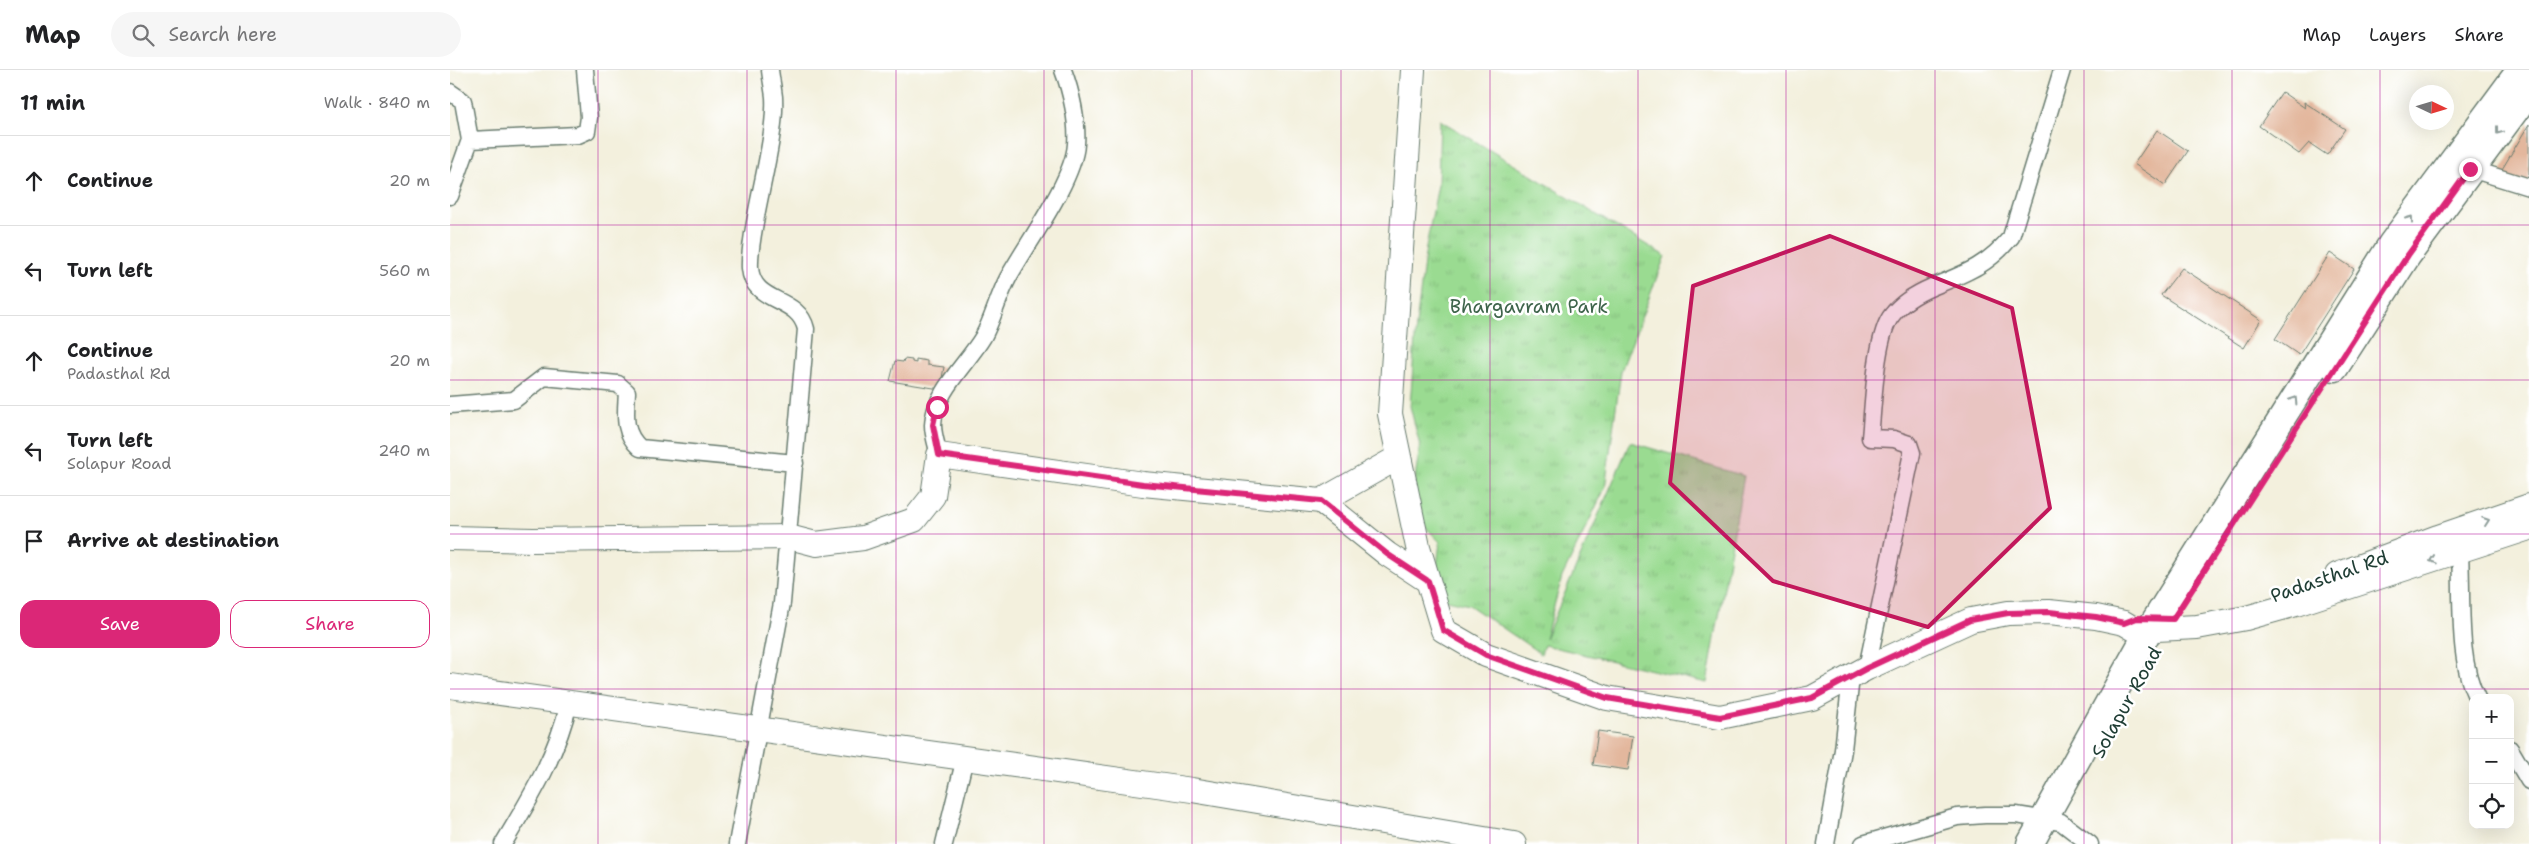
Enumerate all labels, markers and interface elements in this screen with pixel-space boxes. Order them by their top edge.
search box [111,12,461,57]
text: Map [25,19,81,51]
icon: search [129,21,157,49]
text: Search here [169,22,277,47]
text: Map [2303,23,2341,47]
text: Layers [2369,23,2426,47]
text: Share [2454,23,2504,47]
north arrow [2409,85,2454,130]
text: 11 min [20,89,85,117]
text: Walk · 840 m [324,92,430,113]
one-way arrow [2497,125,2505,134]
route end [2459,158,2482,181]
icon: ahead [20,167,48,195]
text: Continue [67,168,153,193]
text: 20 m [389,170,430,191]
one-way arrow [2404,215,2413,225]
icon: left [20,257,48,285]
text: Turn left [67,258,153,283]
text: 560 m [379,260,430,281]
park label: Bhargavram Park [1450,294,1608,319]
text: Continue [67,338,153,363]
icon: ahead [20,347,48,375]
text: 20 m [389,350,430,371]
text: Padasthal Rd [67,363,171,384]
route start [926,396,949,419]
one-way arrow [2288,396,2297,405]
text: Turn left [67,428,153,453]
icon: left [20,437,48,465]
text: 240 m [378,440,430,461]
text: Solapur Road [67,453,171,474]
one-way arrow [2481,517,2490,527]
icon: arrive [20,527,48,555]
text: Arrive at destination [67,528,279,553]
street label: Padasthal Rd [2267,545,2391,608]
one-way arrow [2429,554,2438,564]
button: Save [20,600,220,648]
button: Share [230,600,430,648]
street label: Solapur Road [2085,642,2167,762]
map controls [2469,694,2514,829]
button: + [2469,694,2514,739]
button: − [2469,739,2514,784]
button: locate [2469,784,2514,829]

